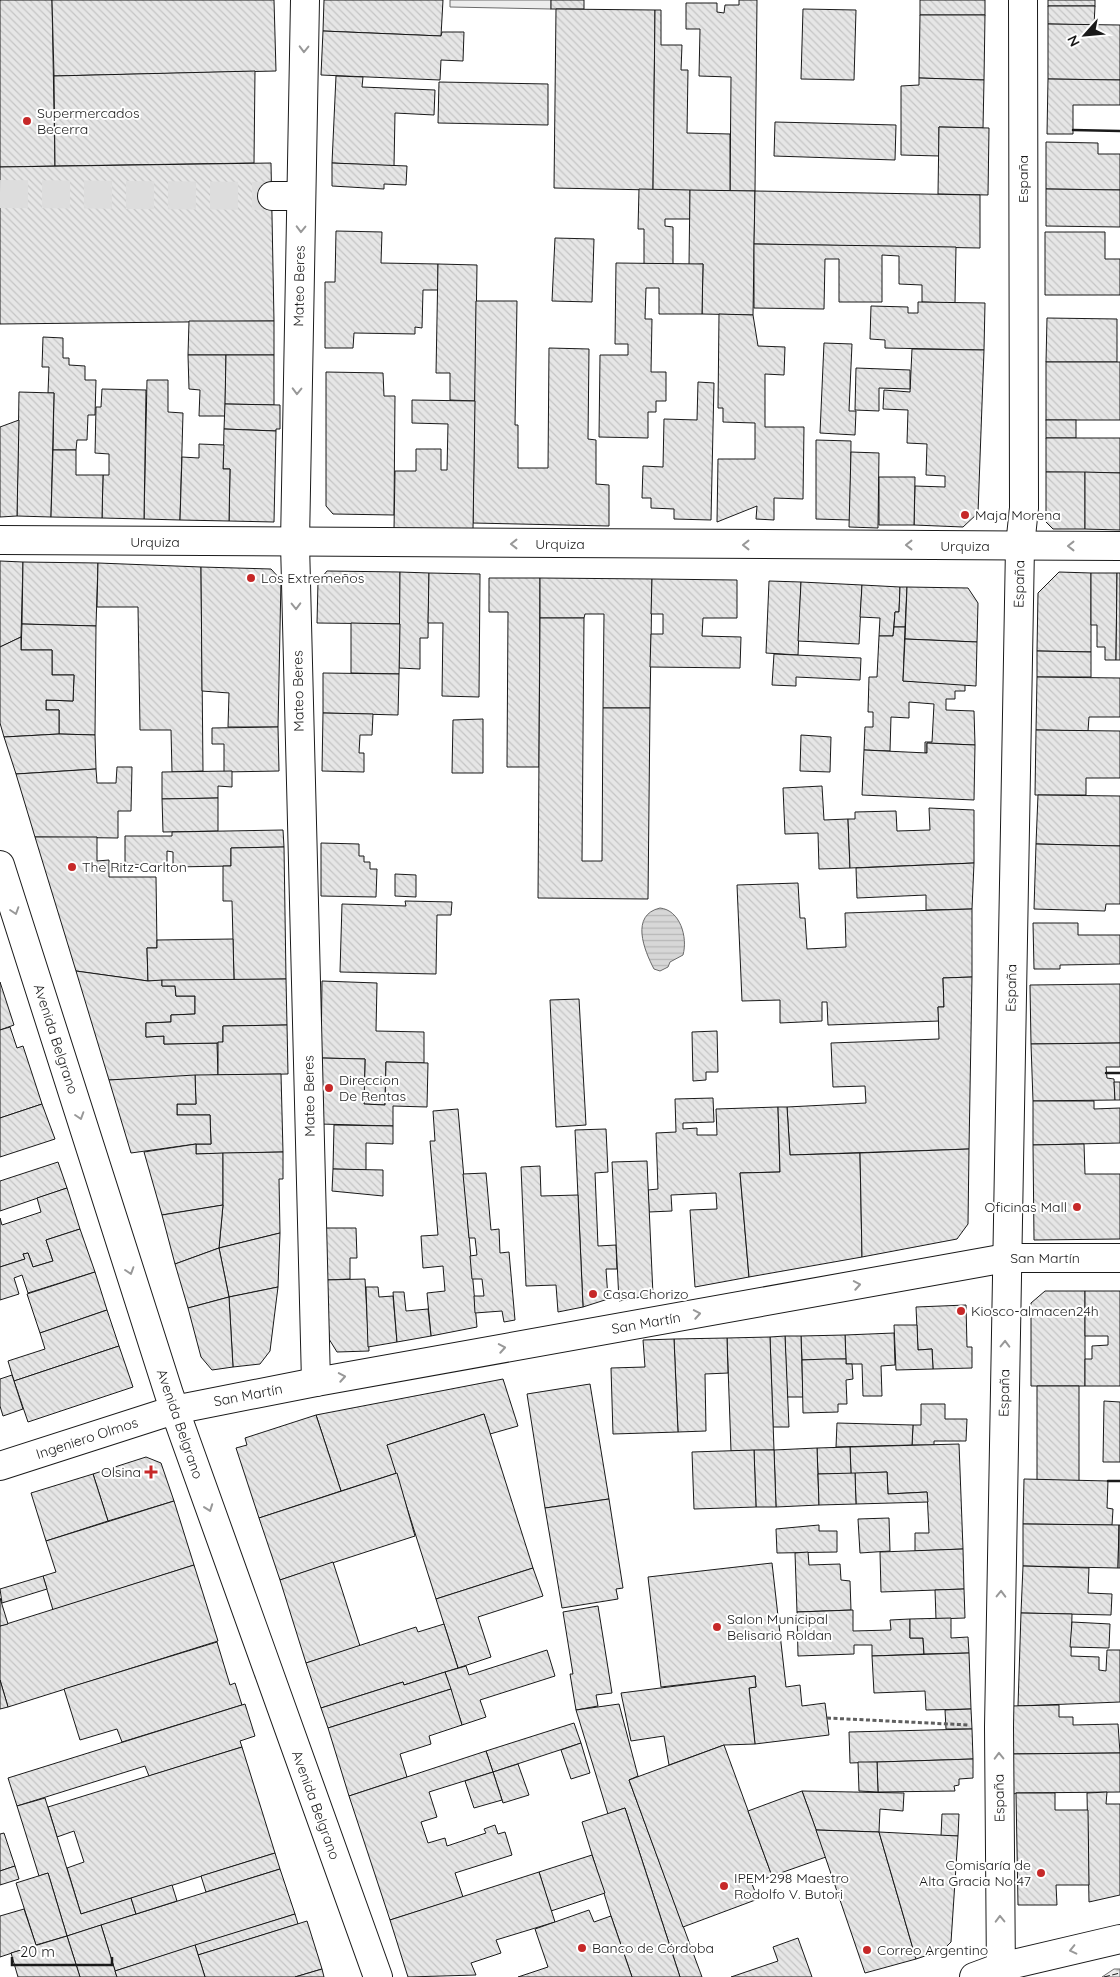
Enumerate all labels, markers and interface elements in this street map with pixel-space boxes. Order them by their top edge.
north arrow [1060,10,1110,60]
text: N [1063,32,1084,50]
one-way arrow [299,45,309,53]
place label: Supermercados Becerra [37,104,140,138]
marker: Supermercados Becerra [21,115,33,127]
street label: España [1014,155,1032,203]
one-way arrow [295,225,306,233]
street label: Mateo Beres [289,245,309,327]
one-way arrow [292,387,303,395]
place label: Maja Morena [975,506,1061,524]
marker: Maja Morena [959,509,971,521]
street label: Urquiza [130,533,180,551]
street label: Urquiza [535,535,585,553]
street label: Urquiza [940,537,990,555]
one-way arrow [510,539,518,549]
one-way arrow [742,540,750,550]
one-way arrow [905,540,912,550]
one-way arrow [1067,541,1075,551]
street label: España [1010,560,1028,608]
place label: Los Extremeños [261,569,364,587]
marker: Los Extremeños [245,572,257,584]
one-way arrow [291,602,301,610]
street label: Mateo Beres [288,650,308,732]
place label: The Ritz-Carlton [82,858,187,876]
marker: The Ritz-Carlton [66,861,78,873]
one-way arrow [9,907,19,915]
street label: España [1002,964,1020,1012]
street label: Avenida Belgrano [30,982,82,1096]
street label: Mateo Beres [299,1055,319,1137]
place label: Direccion De Rentas [339,1071,406,1105]
marker: Direccion De Rentas [323,1082,335,1094]
one-way arrow [75,1111,85,1120]
place label: Oficinas Mall [985,1198,1067,1216]
marker: Oficinas Mall [1071,1201,1083,1213]
street label: San Martín [1010,1249,1080,1267]
one-way arrow [124,1266,134,1275]
one-way arrow [852,1280,861,1291]
place label: Casa Chorizo [603,1285,689,1303]
marker: Casa Chorizo [587,1288,599,1300]
place label: Kiosco-almacen24h [971,1302,1099,1320]
marker: Kiosco-almacen24h [955,1305,967,1317]
street label: San Martín [610,1308,682,1338]
one-way arrow [692,1309,701,1319]
one-way arrow [1000,1340,1010,1348]
one-way arrow [498,1344,507,1354]
street label: Avenida Belgrano [153,1367,207,1481]
street label: España [995,1369,1013,1417]
one-way arrow [338,1372,347,1383]
street label: San Martín [212,1380,284,1410]
street label: Ingeniero Olmos [34,1413,140,1463]
place label: Olsina [101,1463,141,1481]
marker: Olsina [145,1466,157,1478]
one-way arrow [204,1503,214,1512]
one-way arrow [996,1589,1006,1597]
place label: Salon Municipal Belisario Roldan [727,1610,832,1644]
marker: Salon Municipal Belisario Roldan [711,1621,723,1633]
street label: Avenida Belgrano [288,1748,344,1862]
one-way arrow [994,1752,1004,1760]
street label: España [990,1774,1008,1822]
place label: Comisaría de Alta Gracia No 47 [919,1856,1031,1890]
marker: Comisaría de Alta Gracia No 47 [1035,1867,1047,1879]
place label: IPEM 298 Maestro Rodolfo V. Butori [734,1869,849,1903]
marker: IPEM 298 Maestro Rodolfo V. Butori [718,1880,730,1892]
one-way arrow [995,1914,1005,1922]
scale bar [12,1934,112,1966]
place label: Banco de Córdoba [592,1939,714,1957]
place label: Correo Argentino [877,1941,988,1959]
text: 20 m [20,1942,55,1961]
marker: Banco de Córdoba [576,1942,588,1954]
marker: Correo Argentino [861,1944,873,1956]
one-way arrow [1068,1944,1077,1955]

